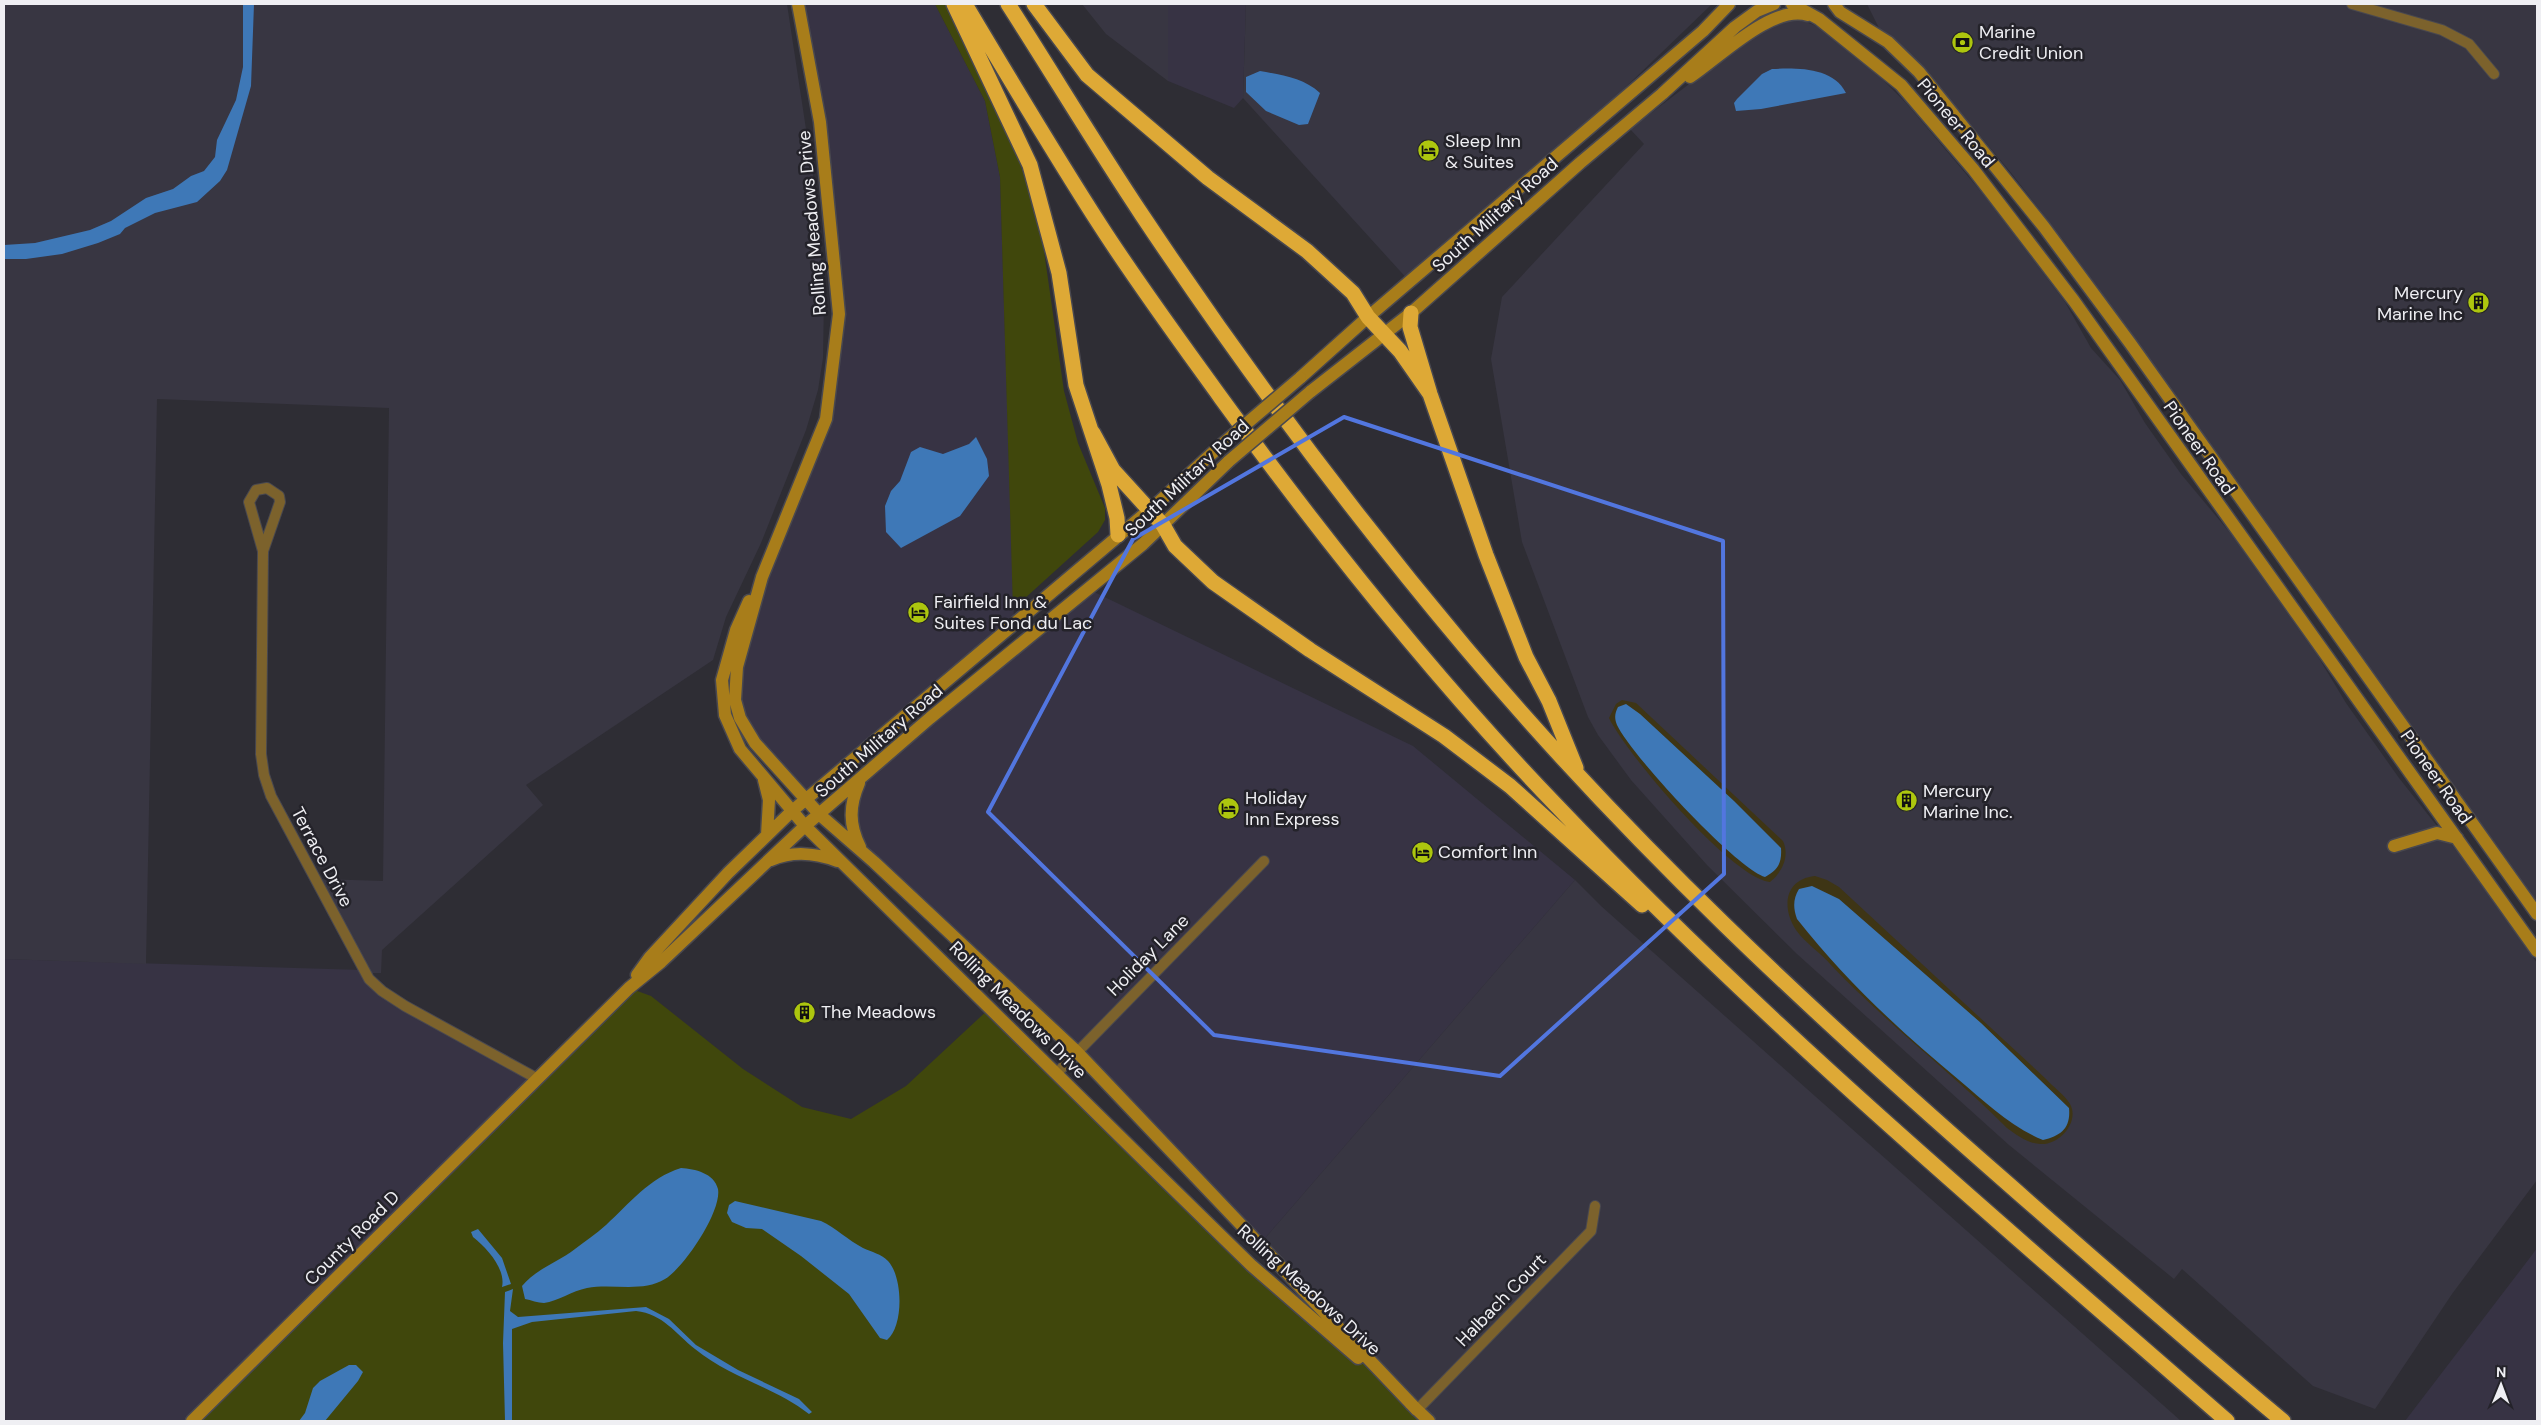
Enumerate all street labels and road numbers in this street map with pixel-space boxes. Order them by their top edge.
street label: Pioneer Road [1912,73,2000,173]
street label: Rolling Meadows Drive [792,130,832,316]
street label: South Military Road [1427,152,1563,278]
street label: Pioneer Road [2158,396,2240,500]
street label: South Military Road [1120,414,1254,542]
street label: South Military Road [810,679,948,803]
street label: Pioneer Road [2395,725,2477,829]
street label: Terrace Drive [286,803,358,911]
street label: Holiday Lane [1102,909,1194,1001]
street label: Rolling Meadows Drive [944,936,1092,1084]
street label: County Road D [299,1185,405,1291]
street label: Rolling Meadows Drive [1232,1219,1386,1361]
street label: Halbach Court [1451,1248,1551,1352]

